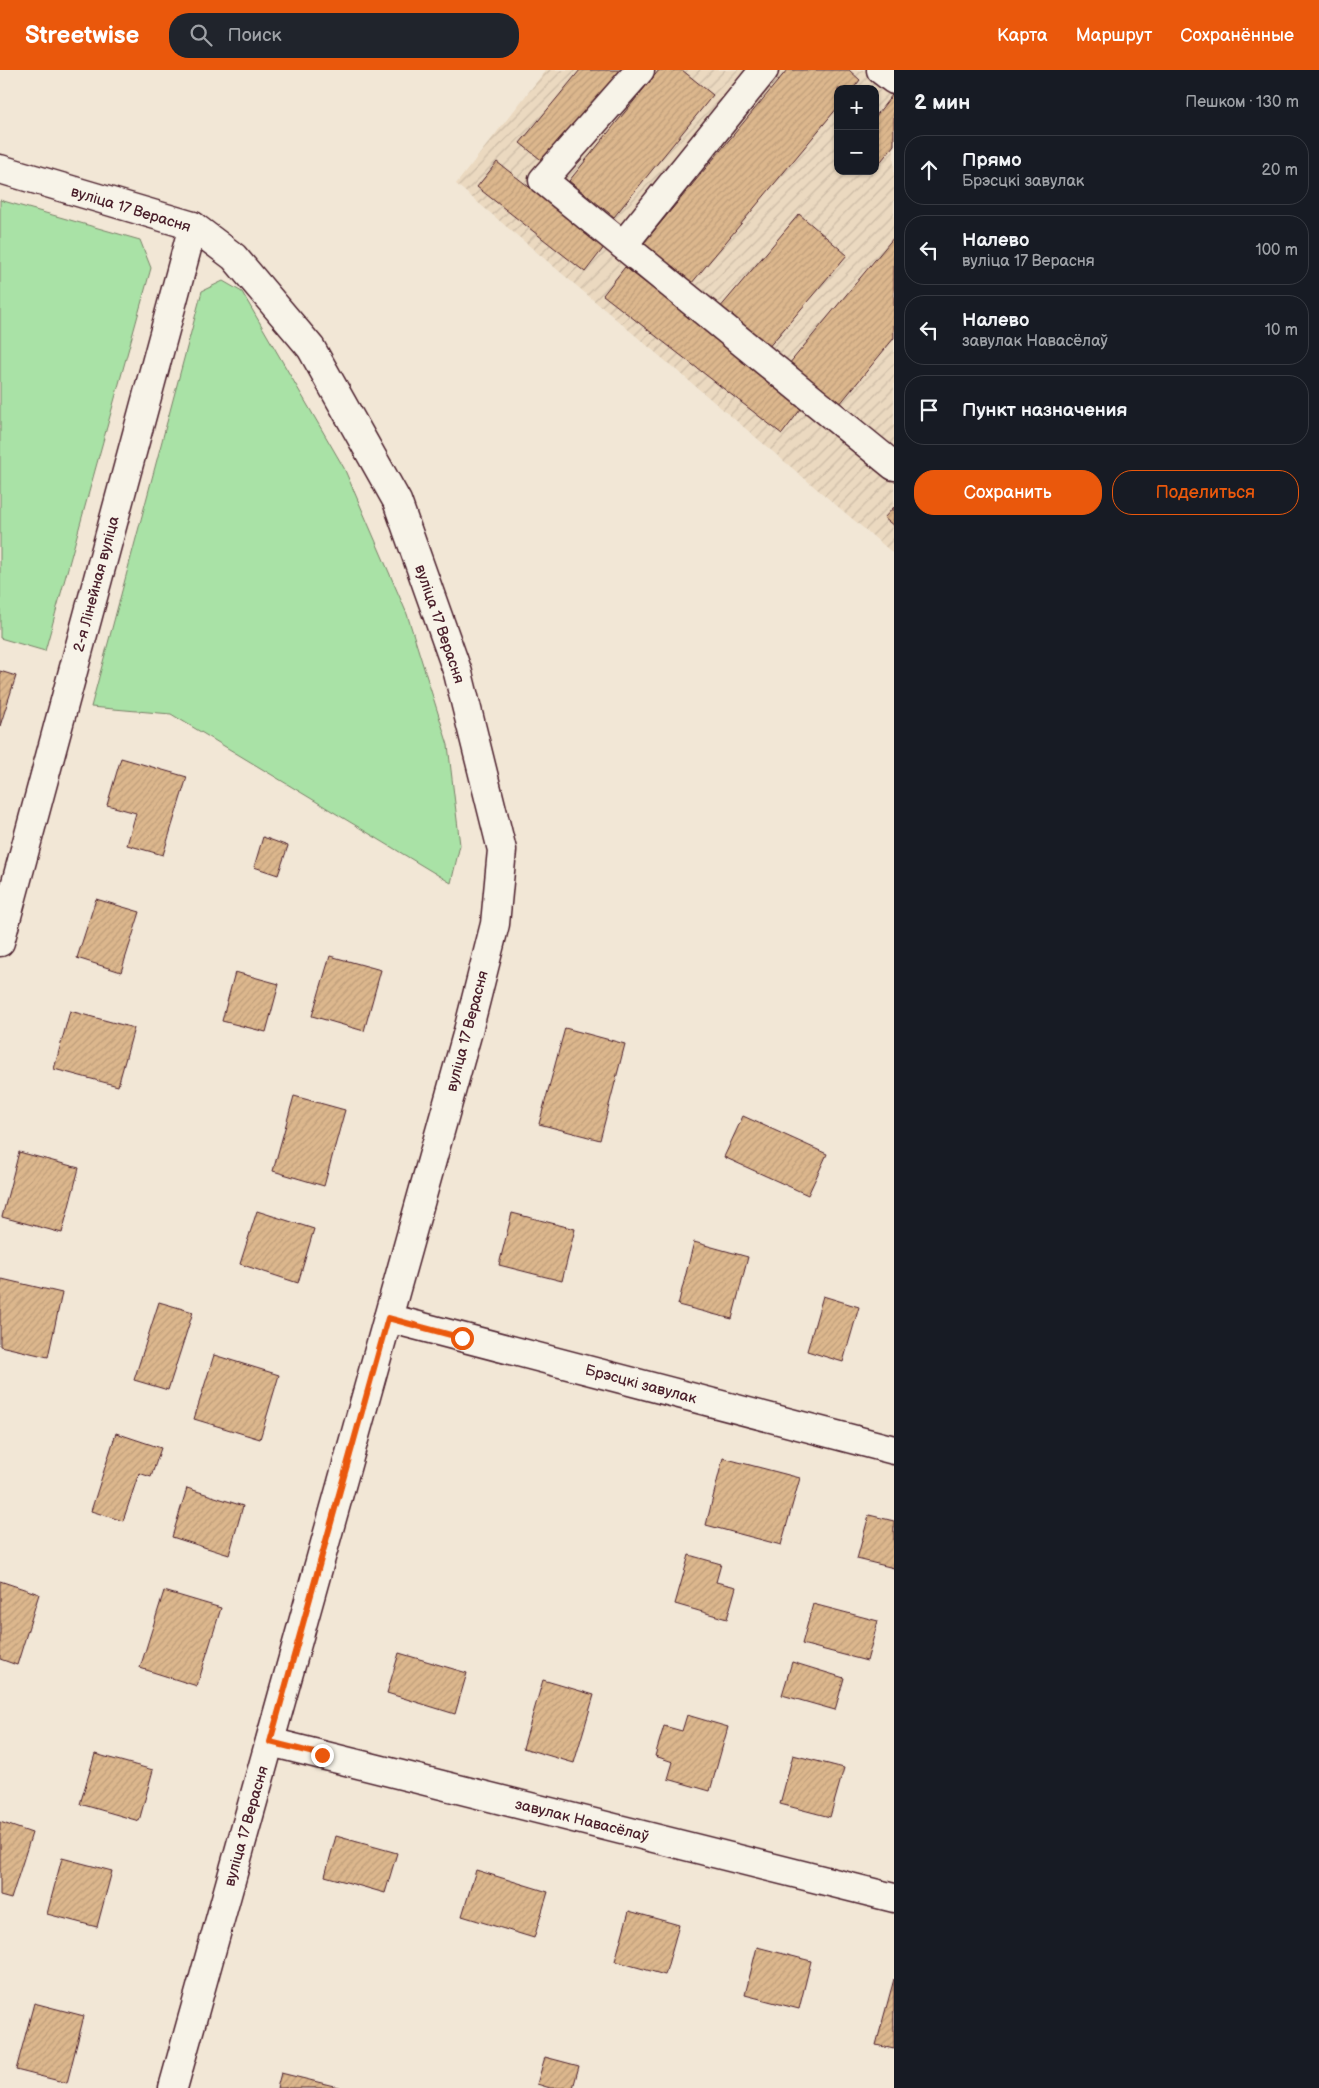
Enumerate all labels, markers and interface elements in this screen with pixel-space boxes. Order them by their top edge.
search box [169,13,519,58]
text: Streetwise [25,21,139,50]
icon: search [187,21,215,49]
text: Поиск [227,24,282,47]
text: Карта [997,25,1048,46]
text: Маршрут [1076,25,1152,46]
text: Сохранённые [1180,25,1294,46]
map controls [834,85,879,175]
button: + [834,85,879,130]
text: 2 мин [914,90,970,115]
text: Пешком · 130 m [1185,93,1299,112]
button: − [834,130,879,175]
text: Прямо [962,149,1022,172]
icon: ahead [915,156,943,184]
text: 20 m [1262,161,1298,180]
text: Брэсцкі завулак [962,172,1084,191]
street label: вуліца 17 Верасня [69,182,193,237]
text: Налево [962,229,1029,252]
icon: left [915,236,943,264]
text: 100 m [1255,241,1298,260]
text: вуліца 17 Верасня [962,252,1095,271]
text: Налево [962,309,1029,332]
icon: left [915,316,943,344]
text: 10 m [1265,321,1298,340]
text: завулак Навасёлаў [962,332,1108,351]
icon: arrive [915,396,943,424]
text: Пункт назначения [962,399,1127,422]
button: Сохранить [914,470,1102,515]
button: Поделиться [1112,470,1299,515]
street label: 2-я Лінейная вуліца [69,514,124,654]
street label: вуліца 17 Верасня [410,562,469,686]
street label: вуліца 17 Верасня [442,969,493,1094]
route start [451,1327,474,1350]
street label: Брэсцкі завулак [583,1360,699,1409]
route end [311,1744,334,1767]
street label: вуліца 17 Верасня [220,1764,273,1889]
street label: завулак Навасёлаў [513,1795,651,1846]

